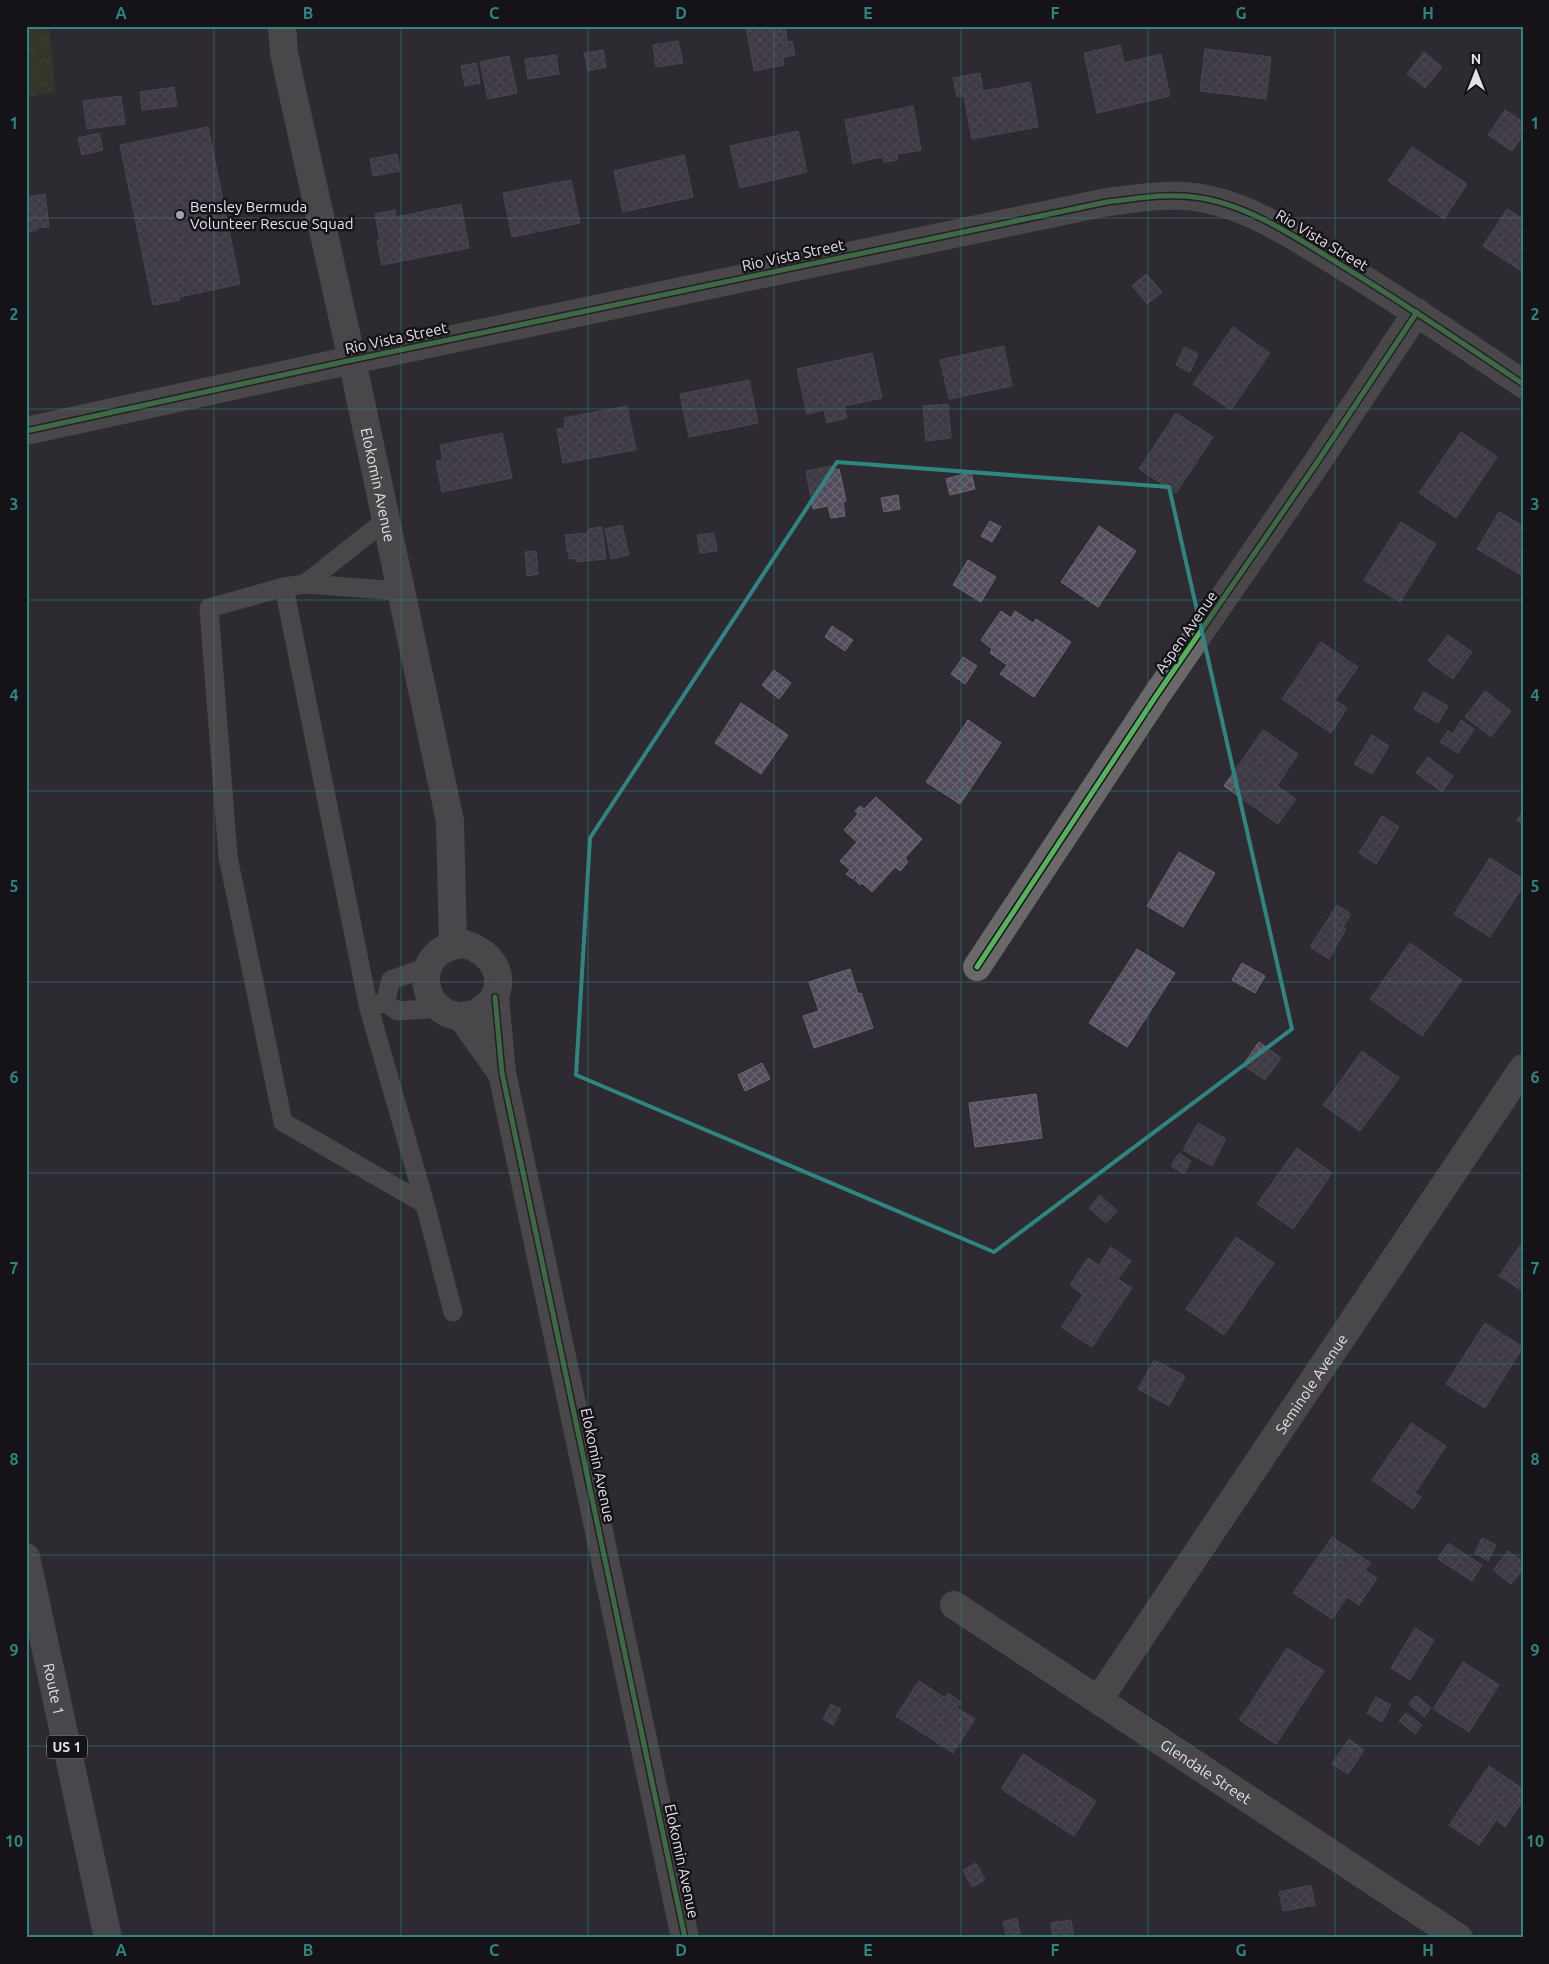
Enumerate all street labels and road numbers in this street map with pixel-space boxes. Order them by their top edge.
street label: Rio Vista Street [1273,206,1371,274]
street label: Rio Vista Street [740,236,846,274]
street label: Rio Vista Street [343,319,449,357]
street label: Elokomin Avenue [358,426,399,543]
street label: Aspen Avenue [1151,588,1221,676]
street label: Seminole Avenue [1271,1331,1350,1437]
street label: Elokomin Avenue [578,1406,618,1524]
street label: Route 1 [41,1661,68,1717]
road number: US 1 [47,1735,87,1758]
street label: Glendale Street [1158,1735,1255,1807]
street label: Elokomin Avenue [662,1802,702,1920]

